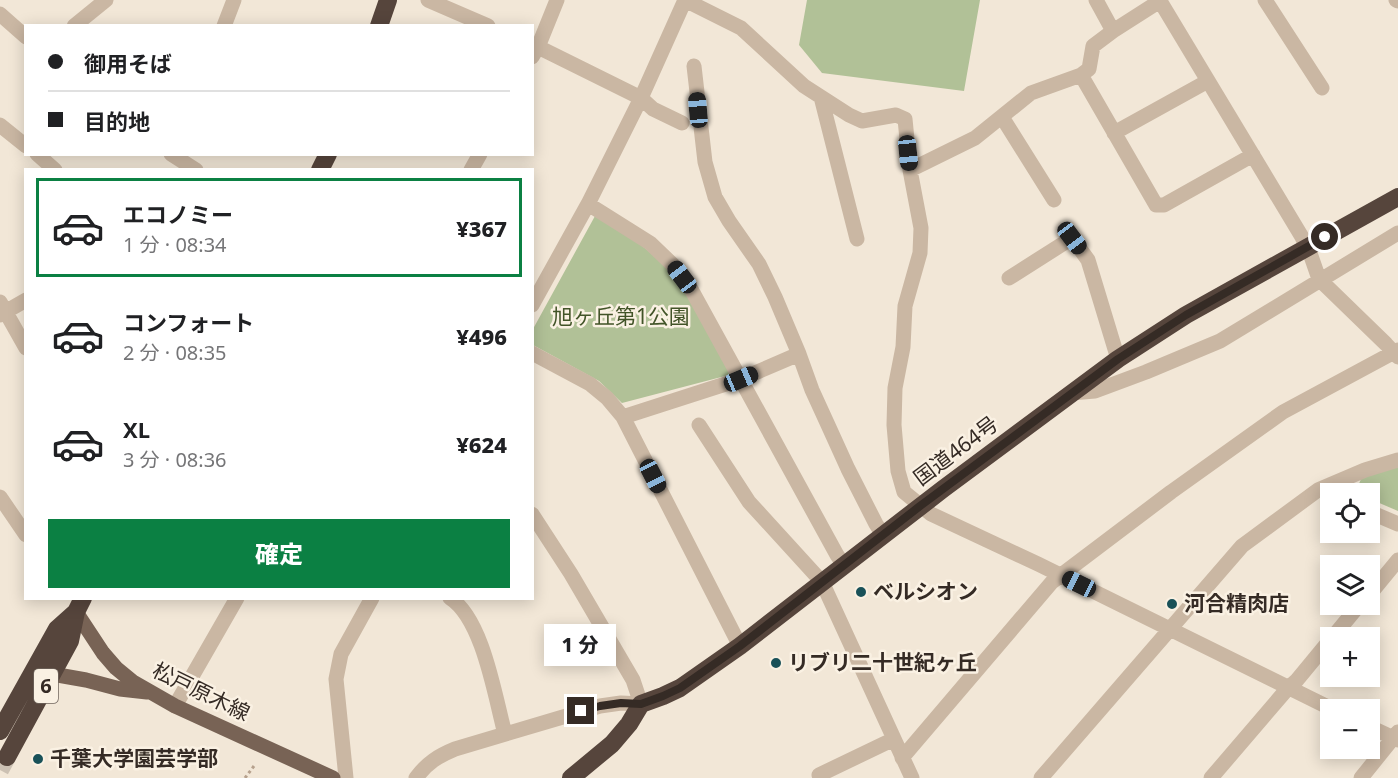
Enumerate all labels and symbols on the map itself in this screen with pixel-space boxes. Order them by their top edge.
car [687,91,709,129]
car [897,134,919,172]
car [1054,218,1090,258]
route start [1311,223,1338,250]
car [664,257,700,297]
park label: 旭ヶ丘第1公園 [552,302,690,330]
car [721,364,761,394]
street label: 国道464号 [907,409,1003,491]
car [637,456,669,496]
car [1059,568,1099,600]
place label: ベルシオン [873,577,978,605]
marker: ベルシオン [854,585,868,599]
place label: 河合精肉店 [1184,589,1289,617]
marker: 河合精肉店 [1165,597,1179,611]
callout: 1 分 [545,624,617,666]
place label: リブリ二十世紀ヶ丘 [788,648,977,676]
street label: 松戸原木線 [148,656,255,727]
marker: リブリ二十世紀ヶ丘 [769,656,783,670]
road number: 6 [34,669,58,703]
route end [567,697,594,724]
place label: 千葉大学園芸学部 [50,744,218,772]
marker: 千葉大学園芸学部 [31,752,45,766]

